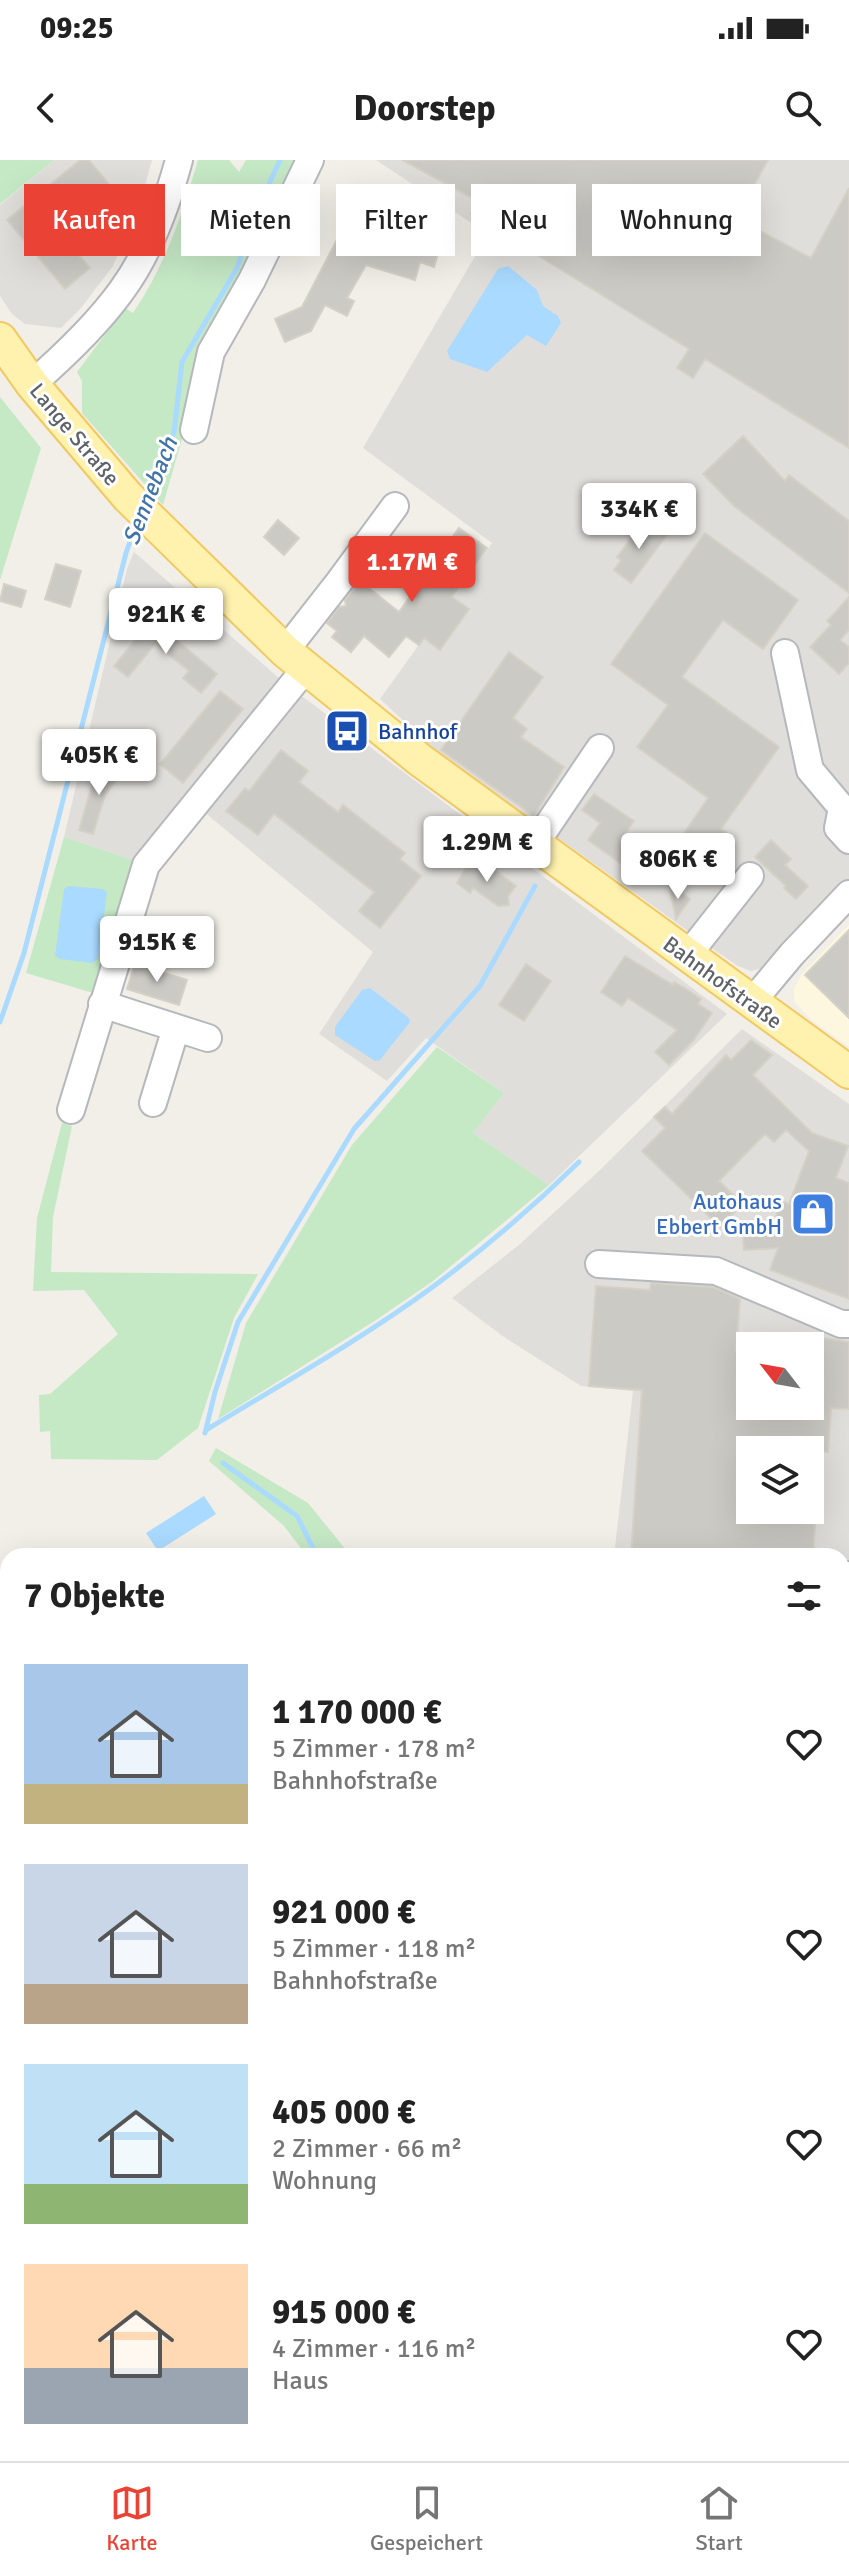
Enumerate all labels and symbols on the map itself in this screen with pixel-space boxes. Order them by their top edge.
street label: Lange Straße [24,377,125,491]
water label: Sennebach [116,432,185,549]
pin: 334K € [574,483,704,551]
pin: 1.17M € [338,536,486,604]
pin: 921K € [101,588,231,656]
bus stop icon: Bahnhof [323,707,371,755]
place label: Bahnhof [378,718,459,745]
pin: 405K € [34,729,164,797]
pin: 1.29M € [413,816,561,884]
pin: 806K € [613,833,743,901]
pin: 915K € [92,916,222,984]
street label: Bahnhofstraße [658,930,787,1035]
place label: Autohaus Ebbert GmbH [656,1188,782,1240]
shop icon: Autohaus Ebbert GmbH [789,1190,837,1238]
north arrow [736,1332,824,1420]

